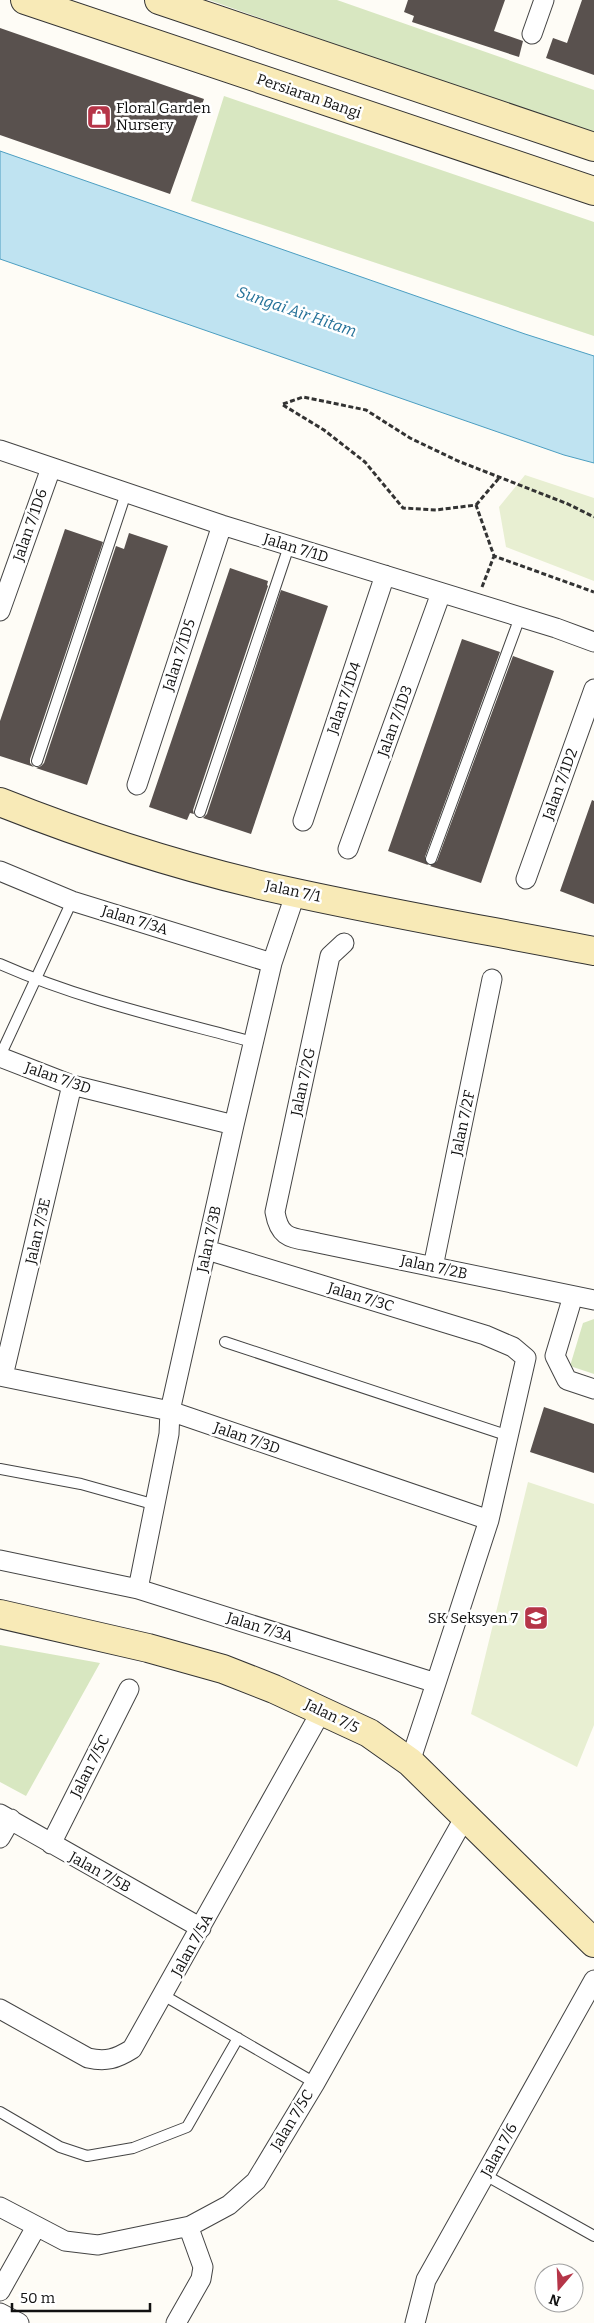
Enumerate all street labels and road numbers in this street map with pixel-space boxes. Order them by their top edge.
street label: Persiaran Bangi [254,70,364,123]
street label: Jalan 7/1D6 [9,486,51,565]
street label: Jalan 7/1D [260,529,331,566]
street label: Jalan 7/1D5 [159,617,199,694]
street label: Jalan 7/1D4 [323,659,365,738]
street label: Jalan 7/1D3 [373,683,416,760]
street label: Jalan 7/1D2 [538,746,581,823]
street label: Jalan 7/1 [263,876,322,906]
street label: Jalan 7/3A [99,901,171,939]
street label: Jalan 7/2G [287,1046,319,1119]
street label: Jalan 7/3D [22,1058,93,1098]
street label: Jalan 7/2F [447,1088,479,1158]
street label: Jalan 7/3E [21,1196,54,1267]
street label: Jalan 7/3B [193,1204,225,1275]
street label: Jalan 7/2B [398,1251,469,1283]
street label: Jalan 7/3C [325,1278,396,1316]
street label: Jalan 7/3D [211,1418,282,1458]
street label: Jalan 7/3A [224,1608,296,1646]
street label: Jalan 7/5 [301,1695,362,1737]
street label: Jalan 7/5C [66,1732,113,1801]
street label: Jalan 7/5B [65,1847,134,1896]
street label: Jalan 7/5A [167,1910,217,1980]
street label: Jalan 7/5C [266,2086,317,2154]
street label: Jalan 7/6 [476,2120,521,2181]

